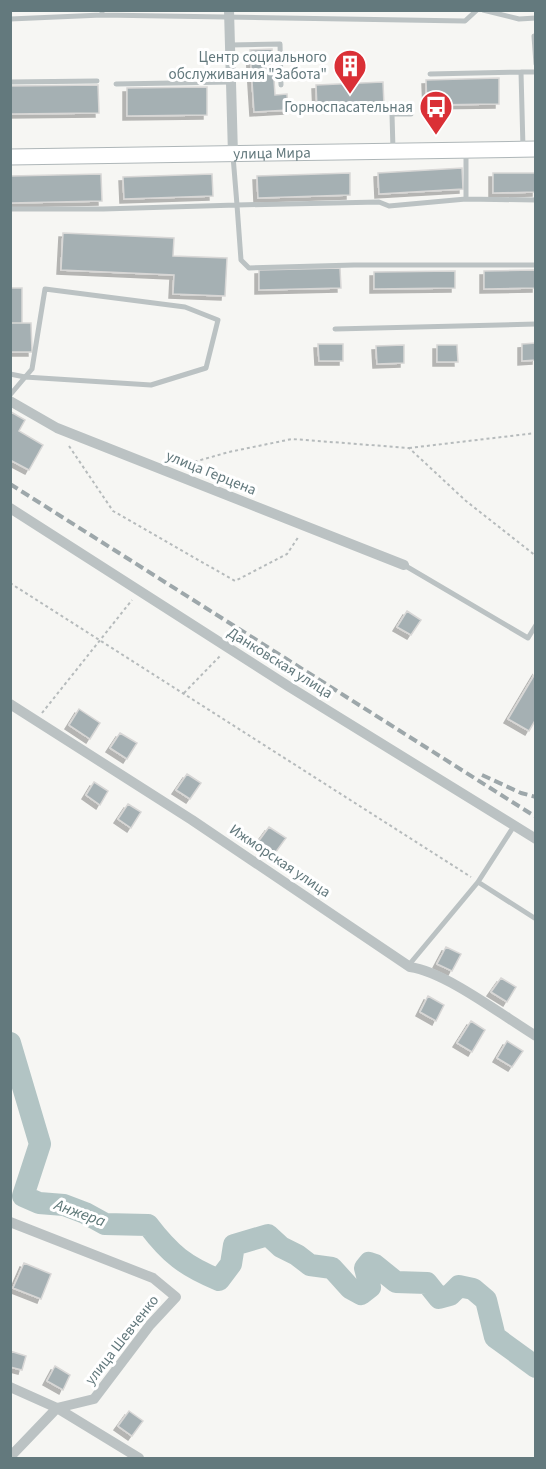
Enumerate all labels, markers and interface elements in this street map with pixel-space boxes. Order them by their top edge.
place label: Центр социального обслуживания "Забота" [169,47,327,85]
building icon: Центр социального обслуживания "Забота" [332,48,368,95]
bus stop icon: Горноспасательная [418,89,454,136]
place label: Горноспасательная [284,97,413,118]
street label: улица Мира [233,142,311,164]
street label: улица Герцена [163,445,259,501]
street label: Данковская улица [223,622,337,704]
street label: Ижморская улица [225,819,335,903]
water label: Анжера [51,1193,109,1232]
street label: улица Шевченко [80,1290,164,1390]

